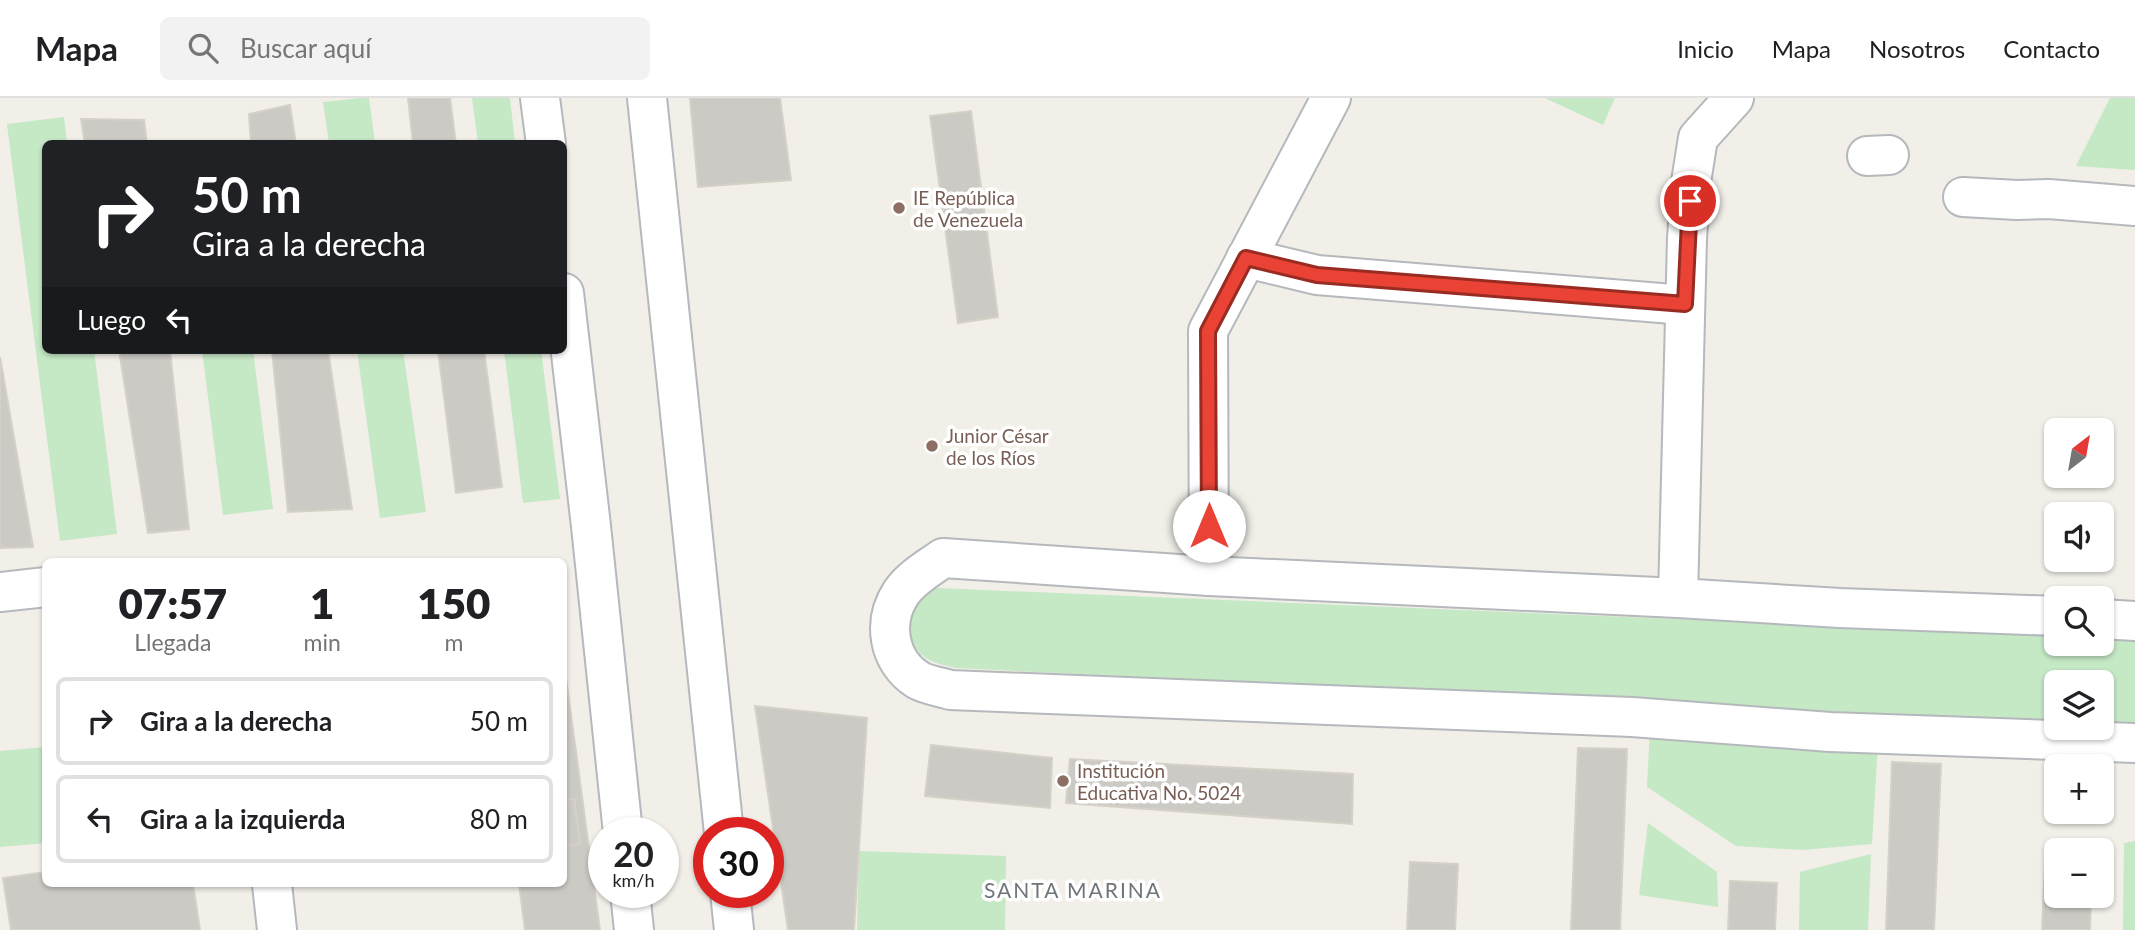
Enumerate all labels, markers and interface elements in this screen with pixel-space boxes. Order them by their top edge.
search box [160,17,650,80]
text: Mapa [35,28,118,68]
icon: search [184,29,222,67]
text: Buscar aquí [240,32,371,64]
text: Inicio [1677,34,1734,63]
text: Mapa [1772,34,1831,63]
text: Nosotros [1869,34,1965,63]
text: Contacto [2003,34,2100,63]
text: 50 m [192,165,302,223]
icon: right [77,168,168,259]
pin [1660,171,1720,231]
icon: arrive [1671,182,1709,220]
place label: IE República de Venezuela [913,186,1023,231]
marker: IE República de Venezuela [891,200,907,216]
text: Gira a la derecha [192,224,426,263]
icon: left [160,301,198,339]
text: Luego [77,304,146,336]
north arrow [2044,418,2114,488]
map controls [2044,418,2114,908]
place label: Junior César de los Ríos [946,424,1049,469]
marker: Junior César de los Ríos [924,438,940,454]
position arrow [1172,489,1246,563]
button: sound [2044,502,2114,572]
text: 07:57 [119,578,227,628]
text: 1 [310,578,334,628]
text: 150 [417,578,490,628]
button: search [2044,586,2114,656]
text: Llegada [134,628,211,656]
text: min [304,628,341,656]
text: m [444,628,463,656]
button: layers [2044,670,2114,740]
icon: right [81,702,119,740]
text: Gira a la derecha [140,705,332,737]
text: 50 m [470,705,528,737]
button: + [2044,754,2114,824]
place label: Institución Educativa No. 5024 [1077,759,1241,804]
marker: Institución Educativa No. 5024 [1055,773,1071,789]
icon: left [81,800,119,838]
text: Gira a la izquierda [140,803,346,835]
text: 80 m [470,803,528,835]
speed limit sign: 30 [693,817,784,908]
text: 20 [613,832,654,874]
button: − [2044,838,2114,908]
text: km/h [612,869,655,891]
district label: SANTA MARINA [984,877,1162,902]

